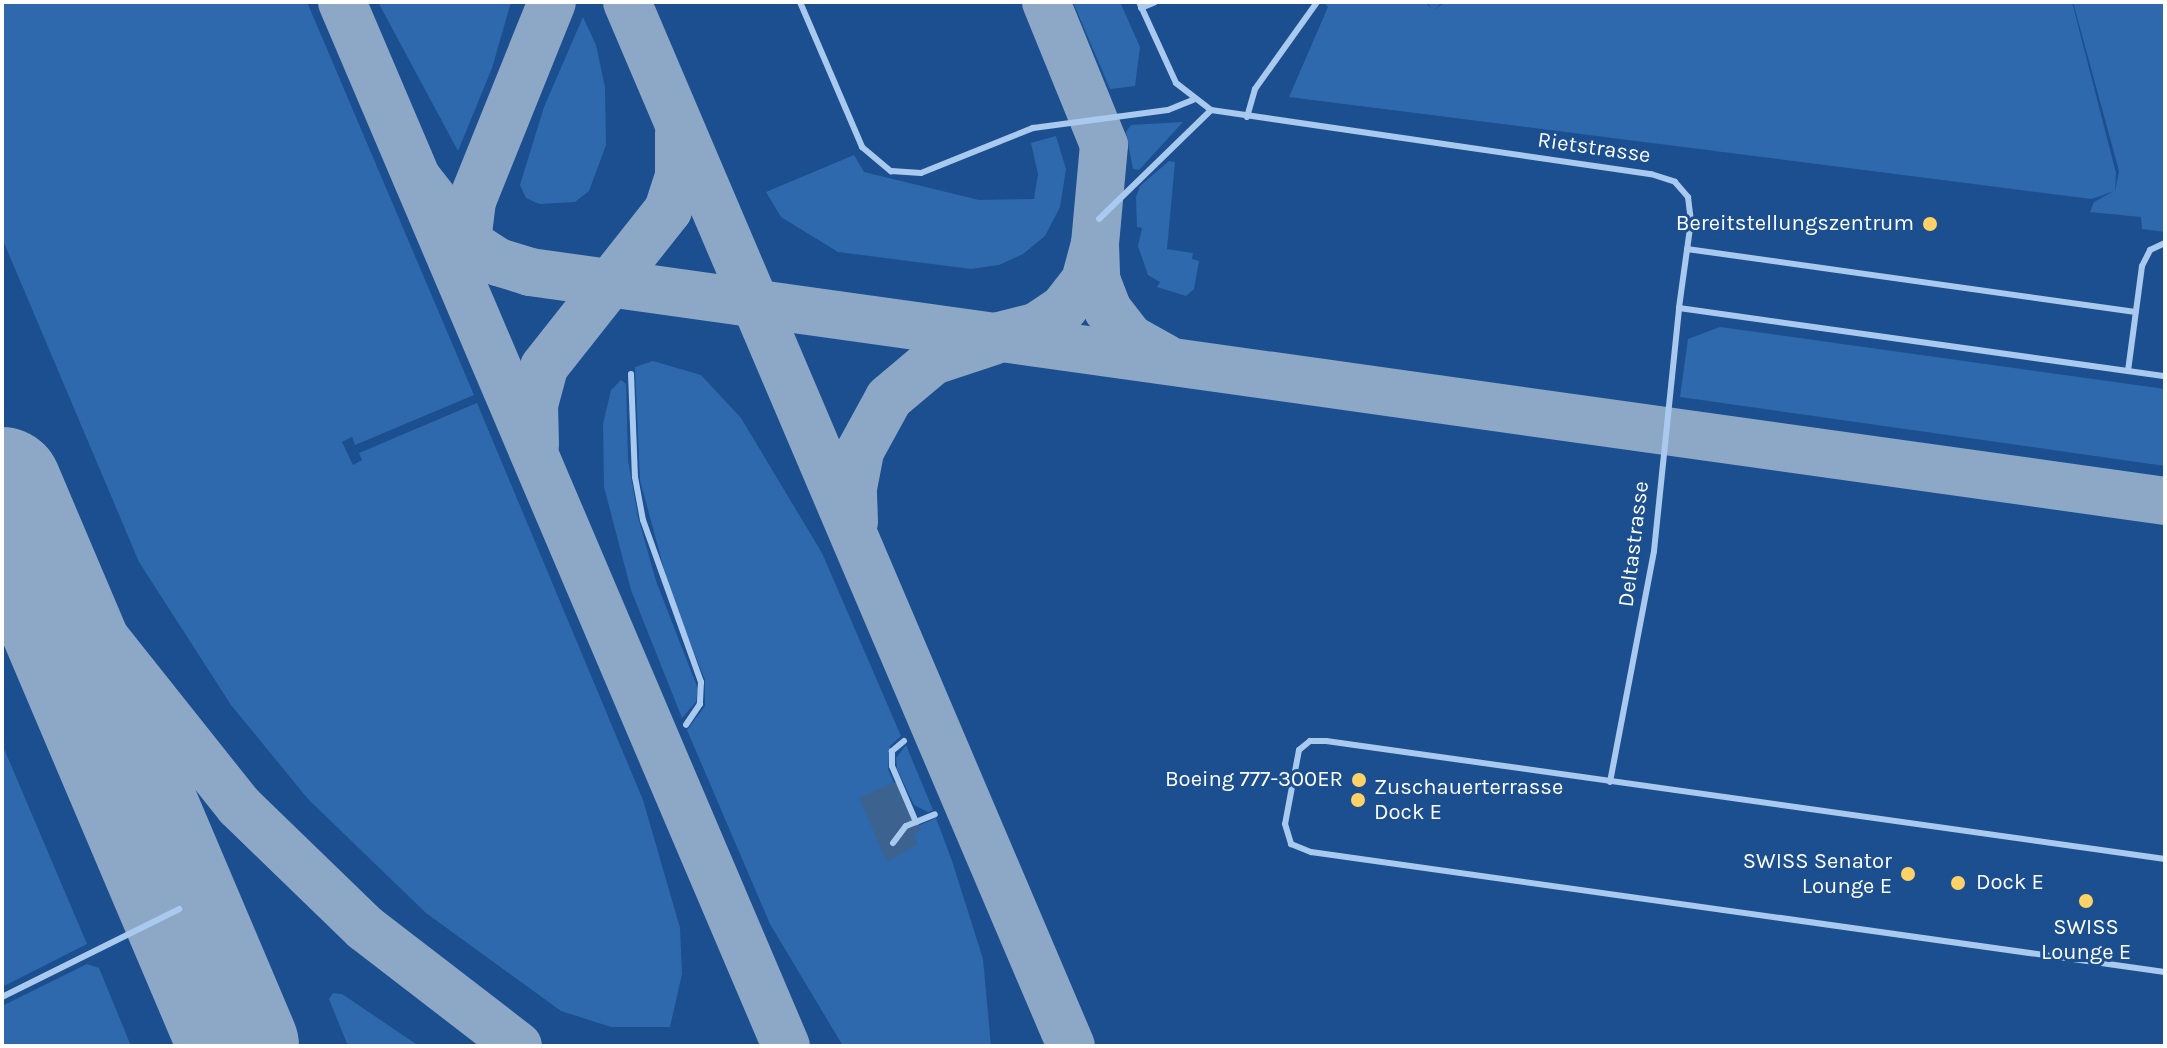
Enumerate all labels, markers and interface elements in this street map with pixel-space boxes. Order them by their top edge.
street label: Rietstrasse [1536,127,1652,169]
place label: Bereitstellungszentrum [1676,211,1914,237]
marker: Bereitstellungszentrum [1921,215,1939,233]
street label: Deltastrasse [1613,480,1655,608]
place label: Boeing 777-300ER [1165,767,1343,793]
marker: Boeing 777-300ER [1350,771,1368,789]
place label: Zuschauerterrasse Dock E [1374,774,1563,826]
marker: Zuschauerterrasse Dock E [1349,791,1367,809]
place label: SWISS Senator Lounge E [1743,848,1892,900]
marker: SWISS Senator Lounge E [1899,865,1917,883]
place label: Dock E [1976,870,2044,896]
marker: Dock E [1947,872,1969,894]
marker: SWISS Lounge E [2077,892,2095,910]
place label: SWISS Lounge E [2041,914,2131,966]

